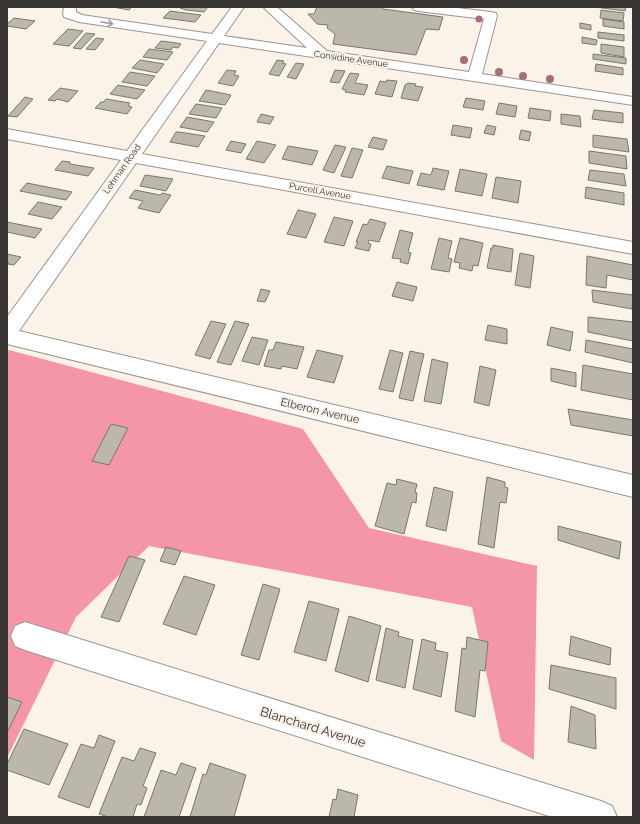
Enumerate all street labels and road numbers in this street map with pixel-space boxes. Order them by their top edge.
street label: Considine Avenue [313,49,389,69]
street label: Lehman Road [101,142,143,196]
street label: Purcell Avenue [288,181,352,201]
street label: Elberon Avenue [279,396,361,427]
street label: Blanchard Avenue [258,704,368,750]

